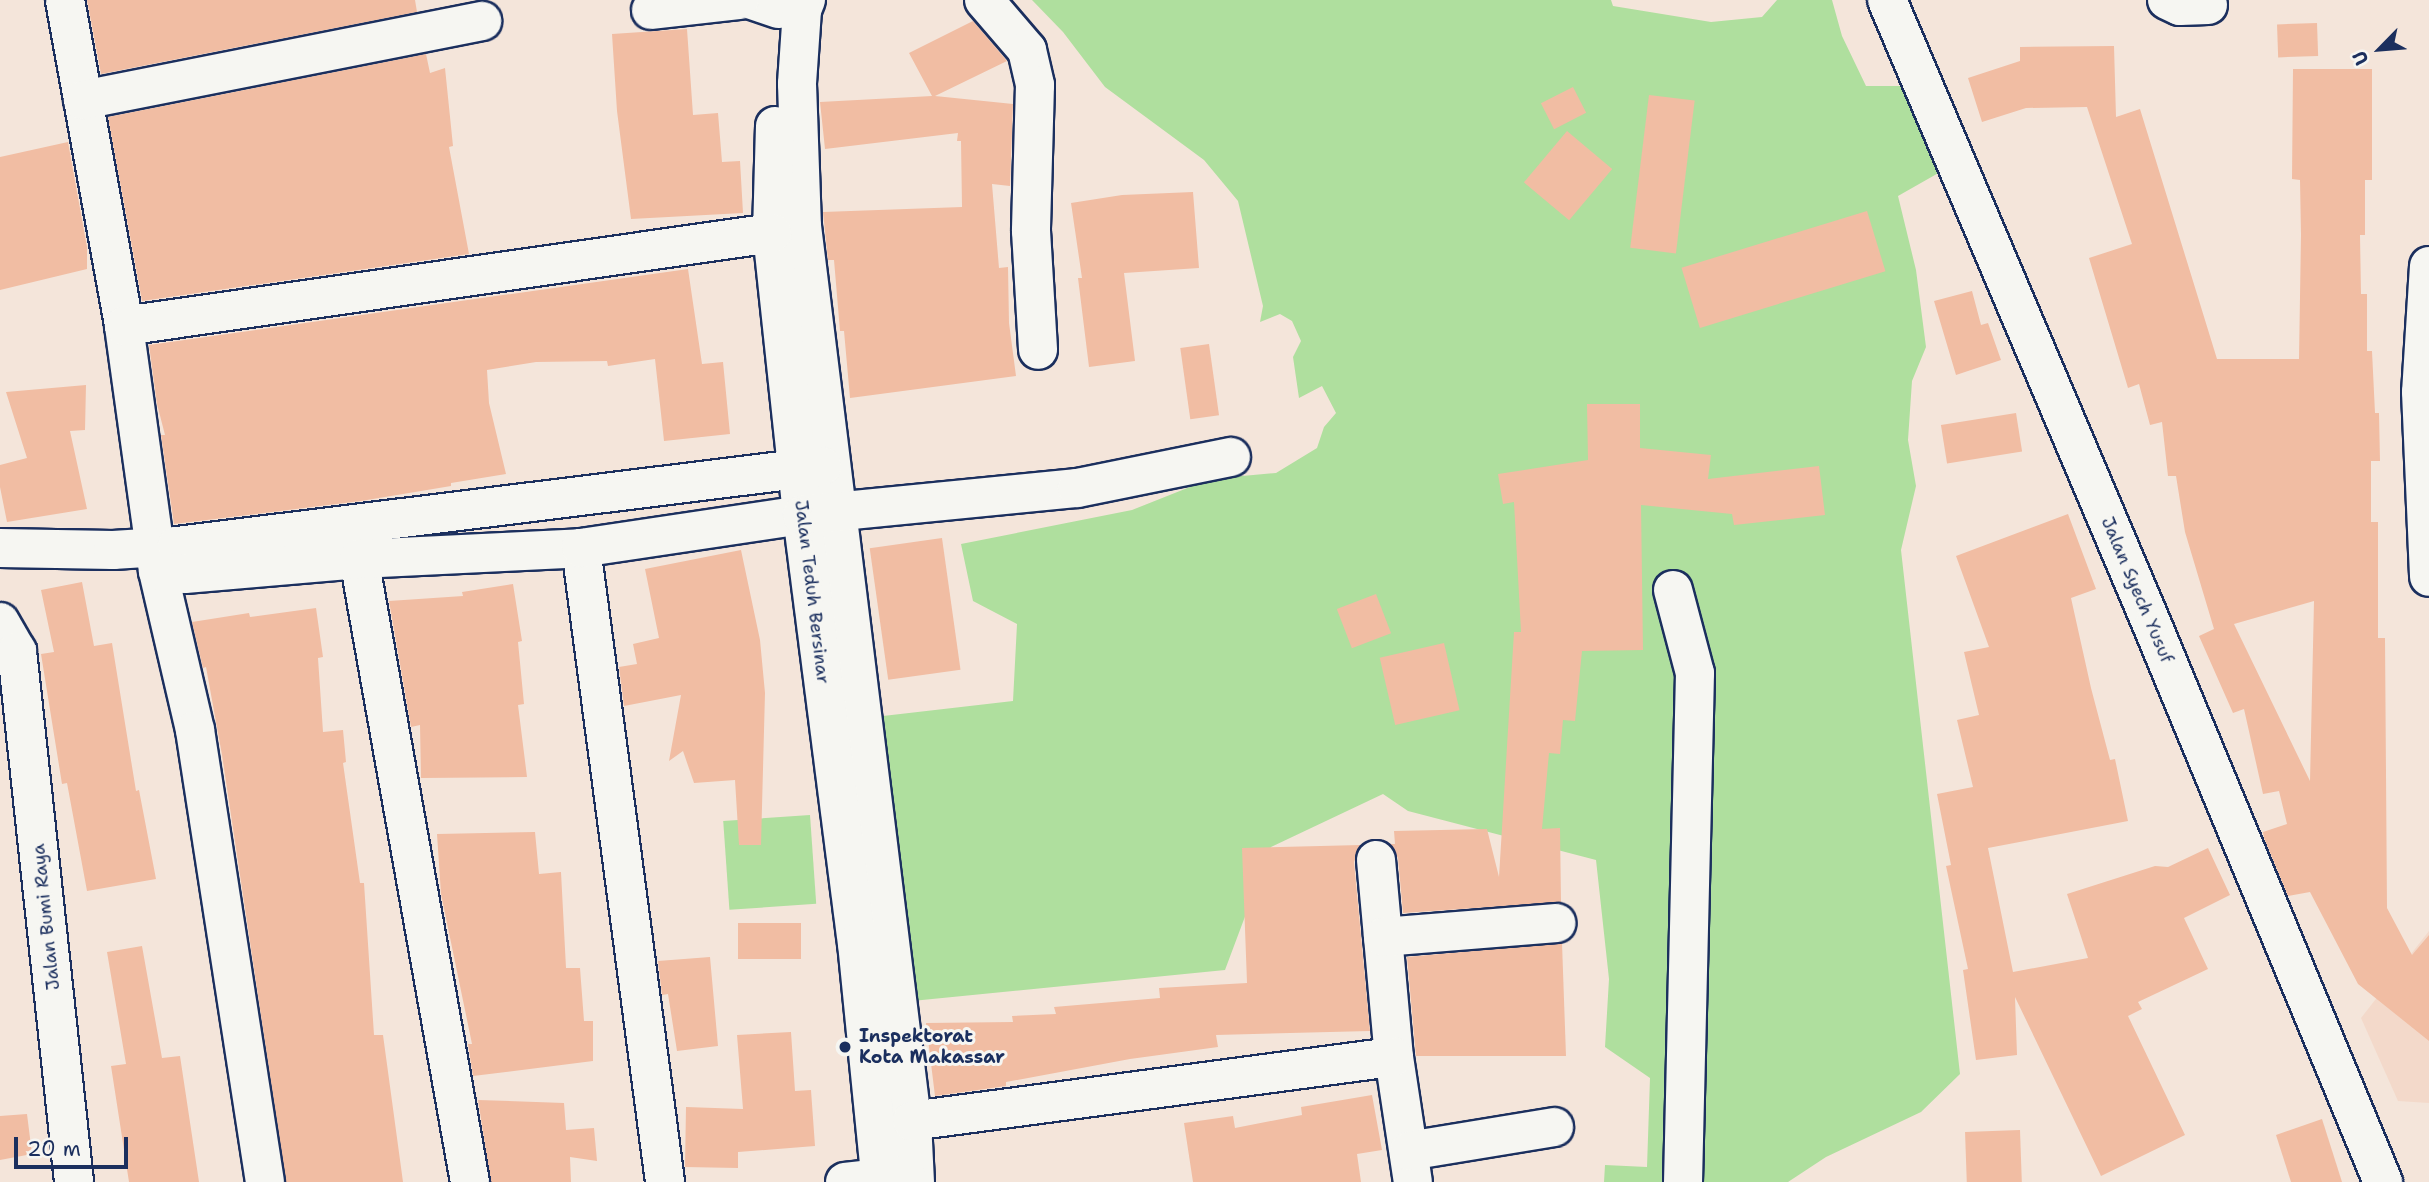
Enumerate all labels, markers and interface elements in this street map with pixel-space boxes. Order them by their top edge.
north arrow [2345,14,2415,84]
text: U [2346,47,2375,69]
street label: Jalan Teduh Bersinar [790,499,834,685]
street label: Jalan Syech Yusuf [2096,514,2178,666]
street label: Jalan Bumi Raya [28,843,64,991]
place label: Inspektorat Kota Makassar [859,1026,1005,1068]
marker: Inspektorat Kota Makassar [837,1039,853,1055]
scale bar [18,1122,131,1166]
text: 20 m [27,1135,81,1163]

